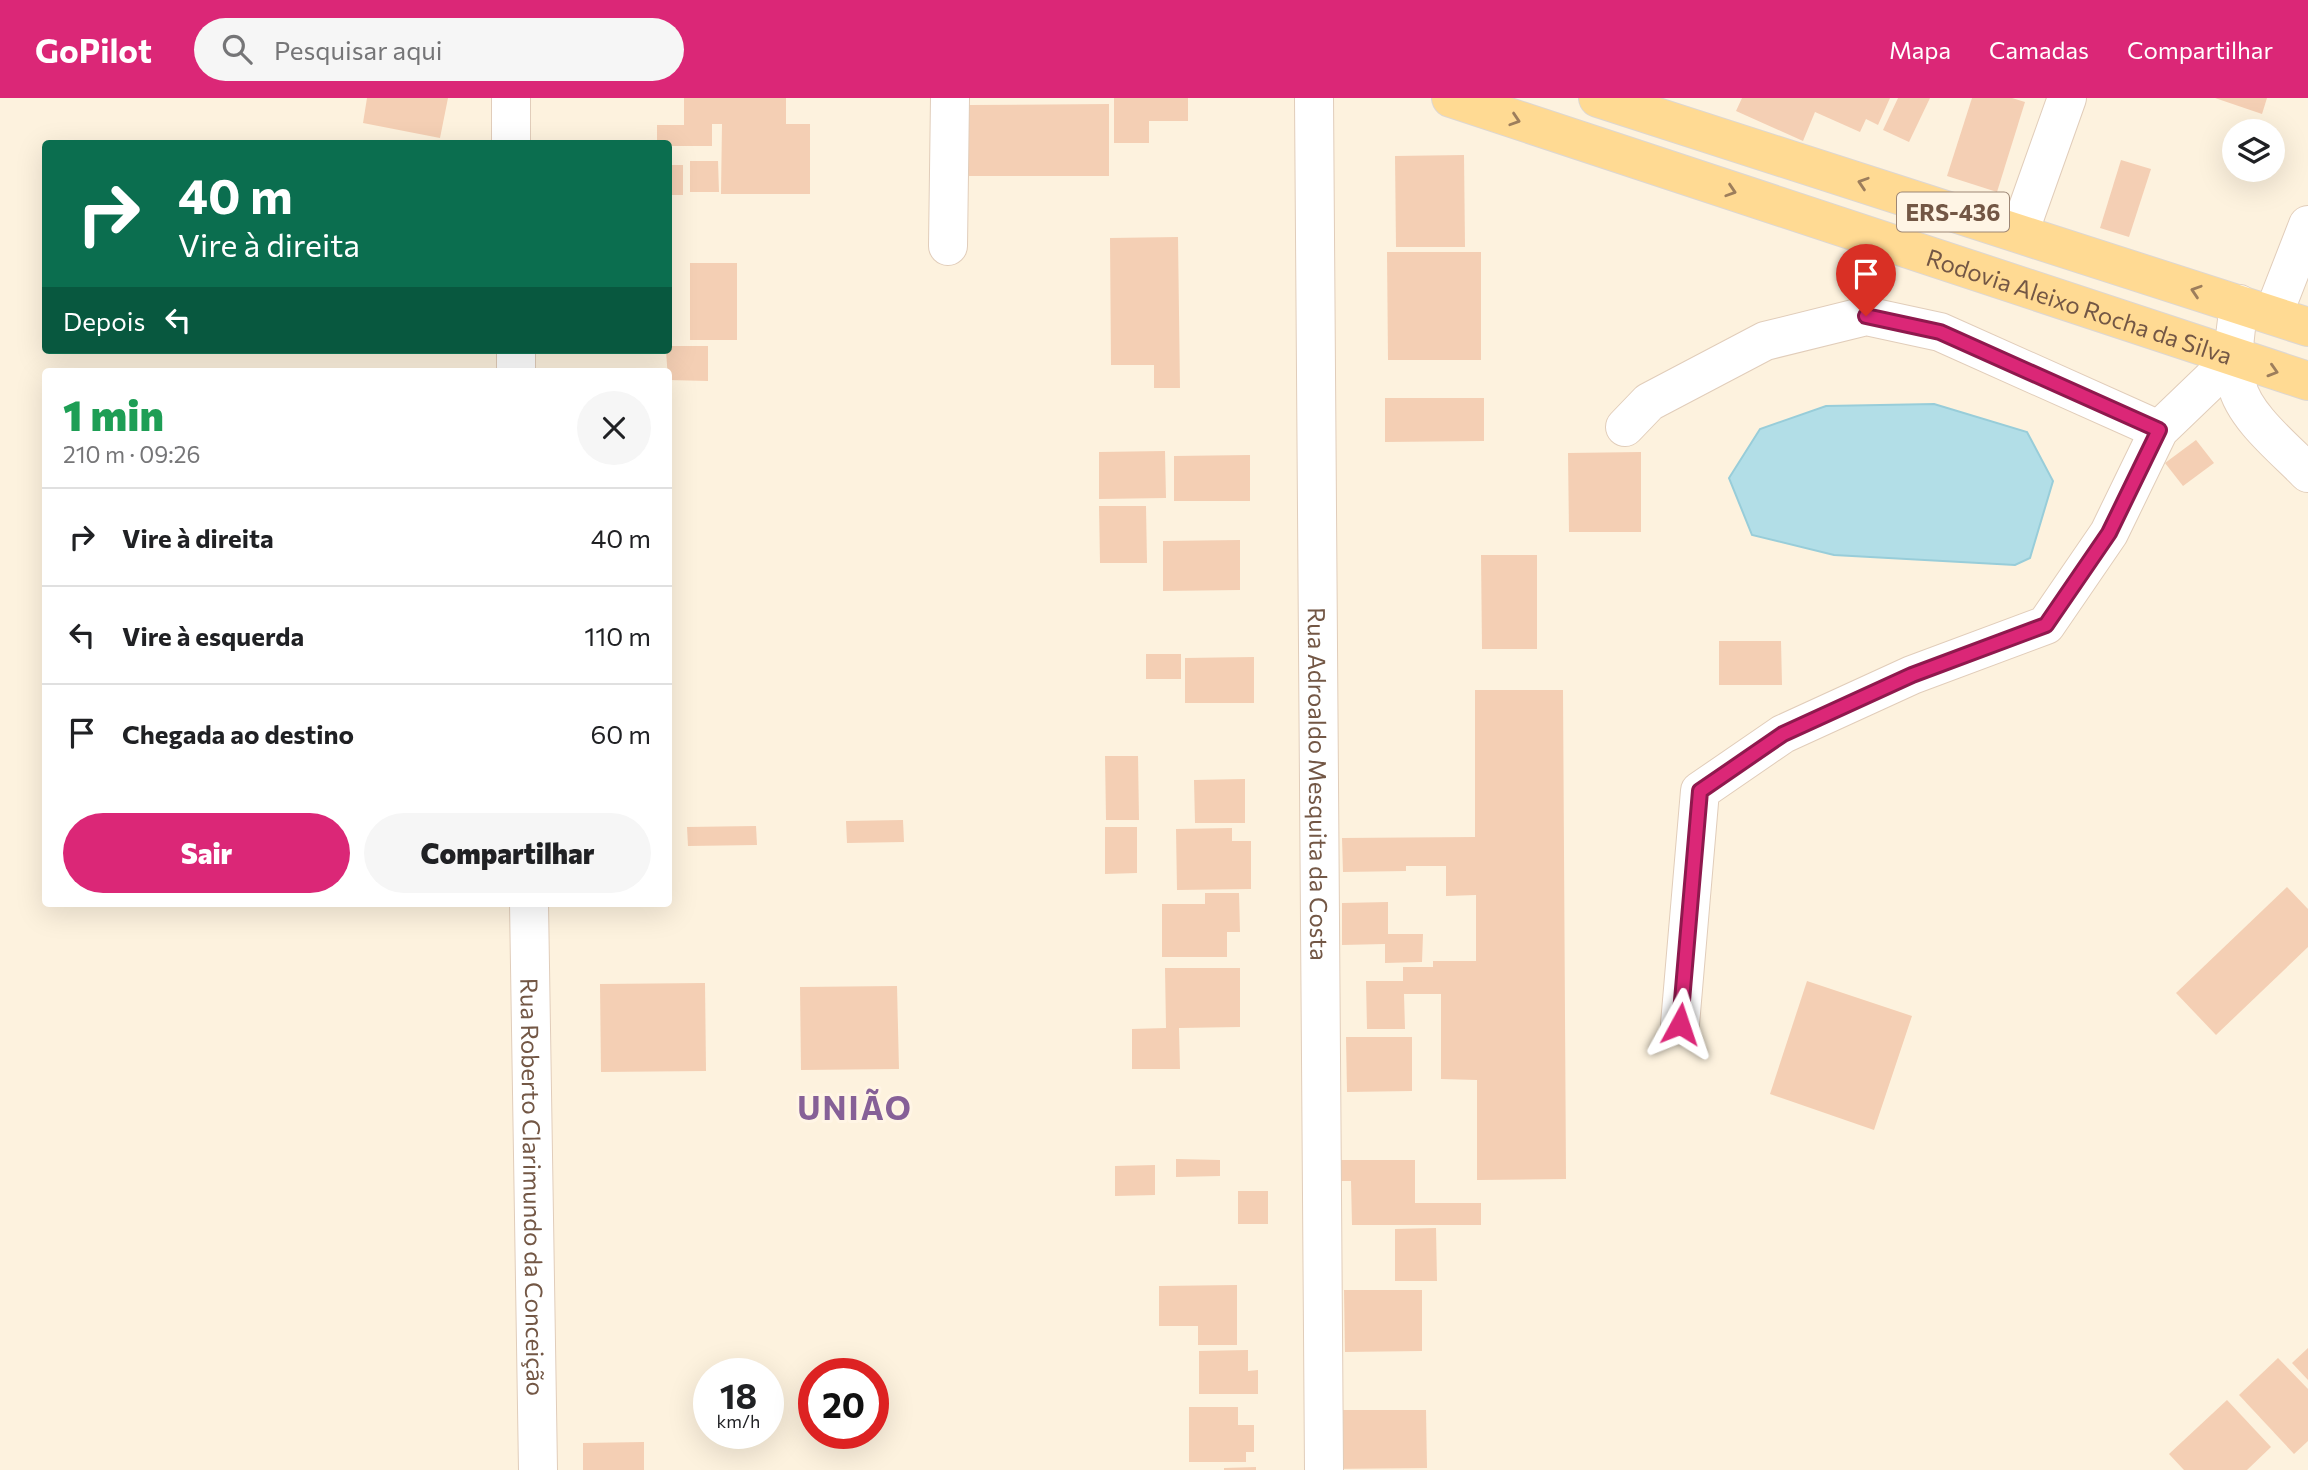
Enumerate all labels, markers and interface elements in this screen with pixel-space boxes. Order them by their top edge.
search box [194,18,684,81]
text: GoPilot [35,29,152,70]
icon: search [218,30,256,68]
text: Pesquisar aqui [274,34,443,65]
text: Mapa [1889,35,1951,64]
text: Camadas [1989,35,2089,64]
text: Compartilhar [2127,35,2273,64]
one-way arrow [1509,111,1521,126]
map controls [2222,119,2285,182]
button: layers [2222,119,2285,182]
text: 40 m [178,164,293,224]
icon: right [63,168,154,259]
one-way arrow [1858,177,1870,192]
one-way arrow [1725,183,1737,197]
road number: ERS-436 [1897,192,2009,232]
text: Vire à direita [178,224,360,264]
street label: Rodovia Aleixo Rocha da Silva [1923,242,2236,370]
pin [1836,244,1896,316]
icon: arrive [1847,255,1885,293]
one-way arrow [2191,284,2203,299]
icon: left [159,301,197,339]
text: Depois [63,305,145,336]
one-way arrow [2267,362,2279,377]
text: 1 min [63,388,164,440]
button: close [577,391,651,465]
text: 210 m · 09:26 [63,440,200,468]
icon: right [63,518,101,556]
text: Vire à direita [122,522,274,553]
text: 40 m [591,522,651,553]
street label: Rua Adroaldo Mesquita da Costa [1303,607,1335,961]
icon: left [63,616,101,654]
text: Vire à esquerda [122,620,304,651]
text: 110 m [584,620,651,651]
icon: arrive [63,714,101,752]
text: Chegada ao destino [122,718,354,749]
text: 60 m [591,718,651,749]
button: Sair [63,813,350,893]
button: Compartilhar [364,813,651,893]
street label: Rua Roberto Clarimundo da Conceição [516,978,551,1396]
position arrow [1643,987,1717,1061]
district label: UNIÃO [797,1087,913,1127]
speed limit sign: 20 [798,1358,889,1449]
text: 18 [720,1373,757,1416]
text: km/h [717,1410,760,1432]

